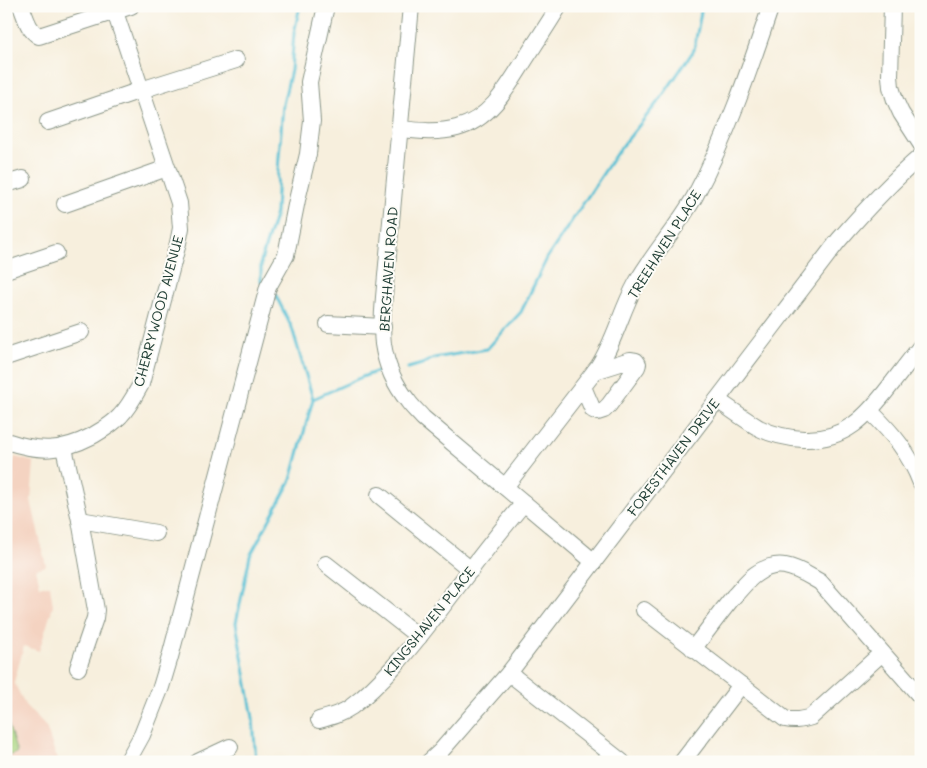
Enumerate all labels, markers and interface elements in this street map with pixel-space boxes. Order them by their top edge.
street label: TREEHAVEN PLACE [623,186,705,302]
street label: BERGHAVEN ROAD [374,206,402,332]
street label: CHERRYWOOD AVENUE [129,233,187,389]
street label: FORESTHAVEN DRIVE [622,394,724,520]
street label: KINGSHAVEN PLACE [379,562,479,680]

